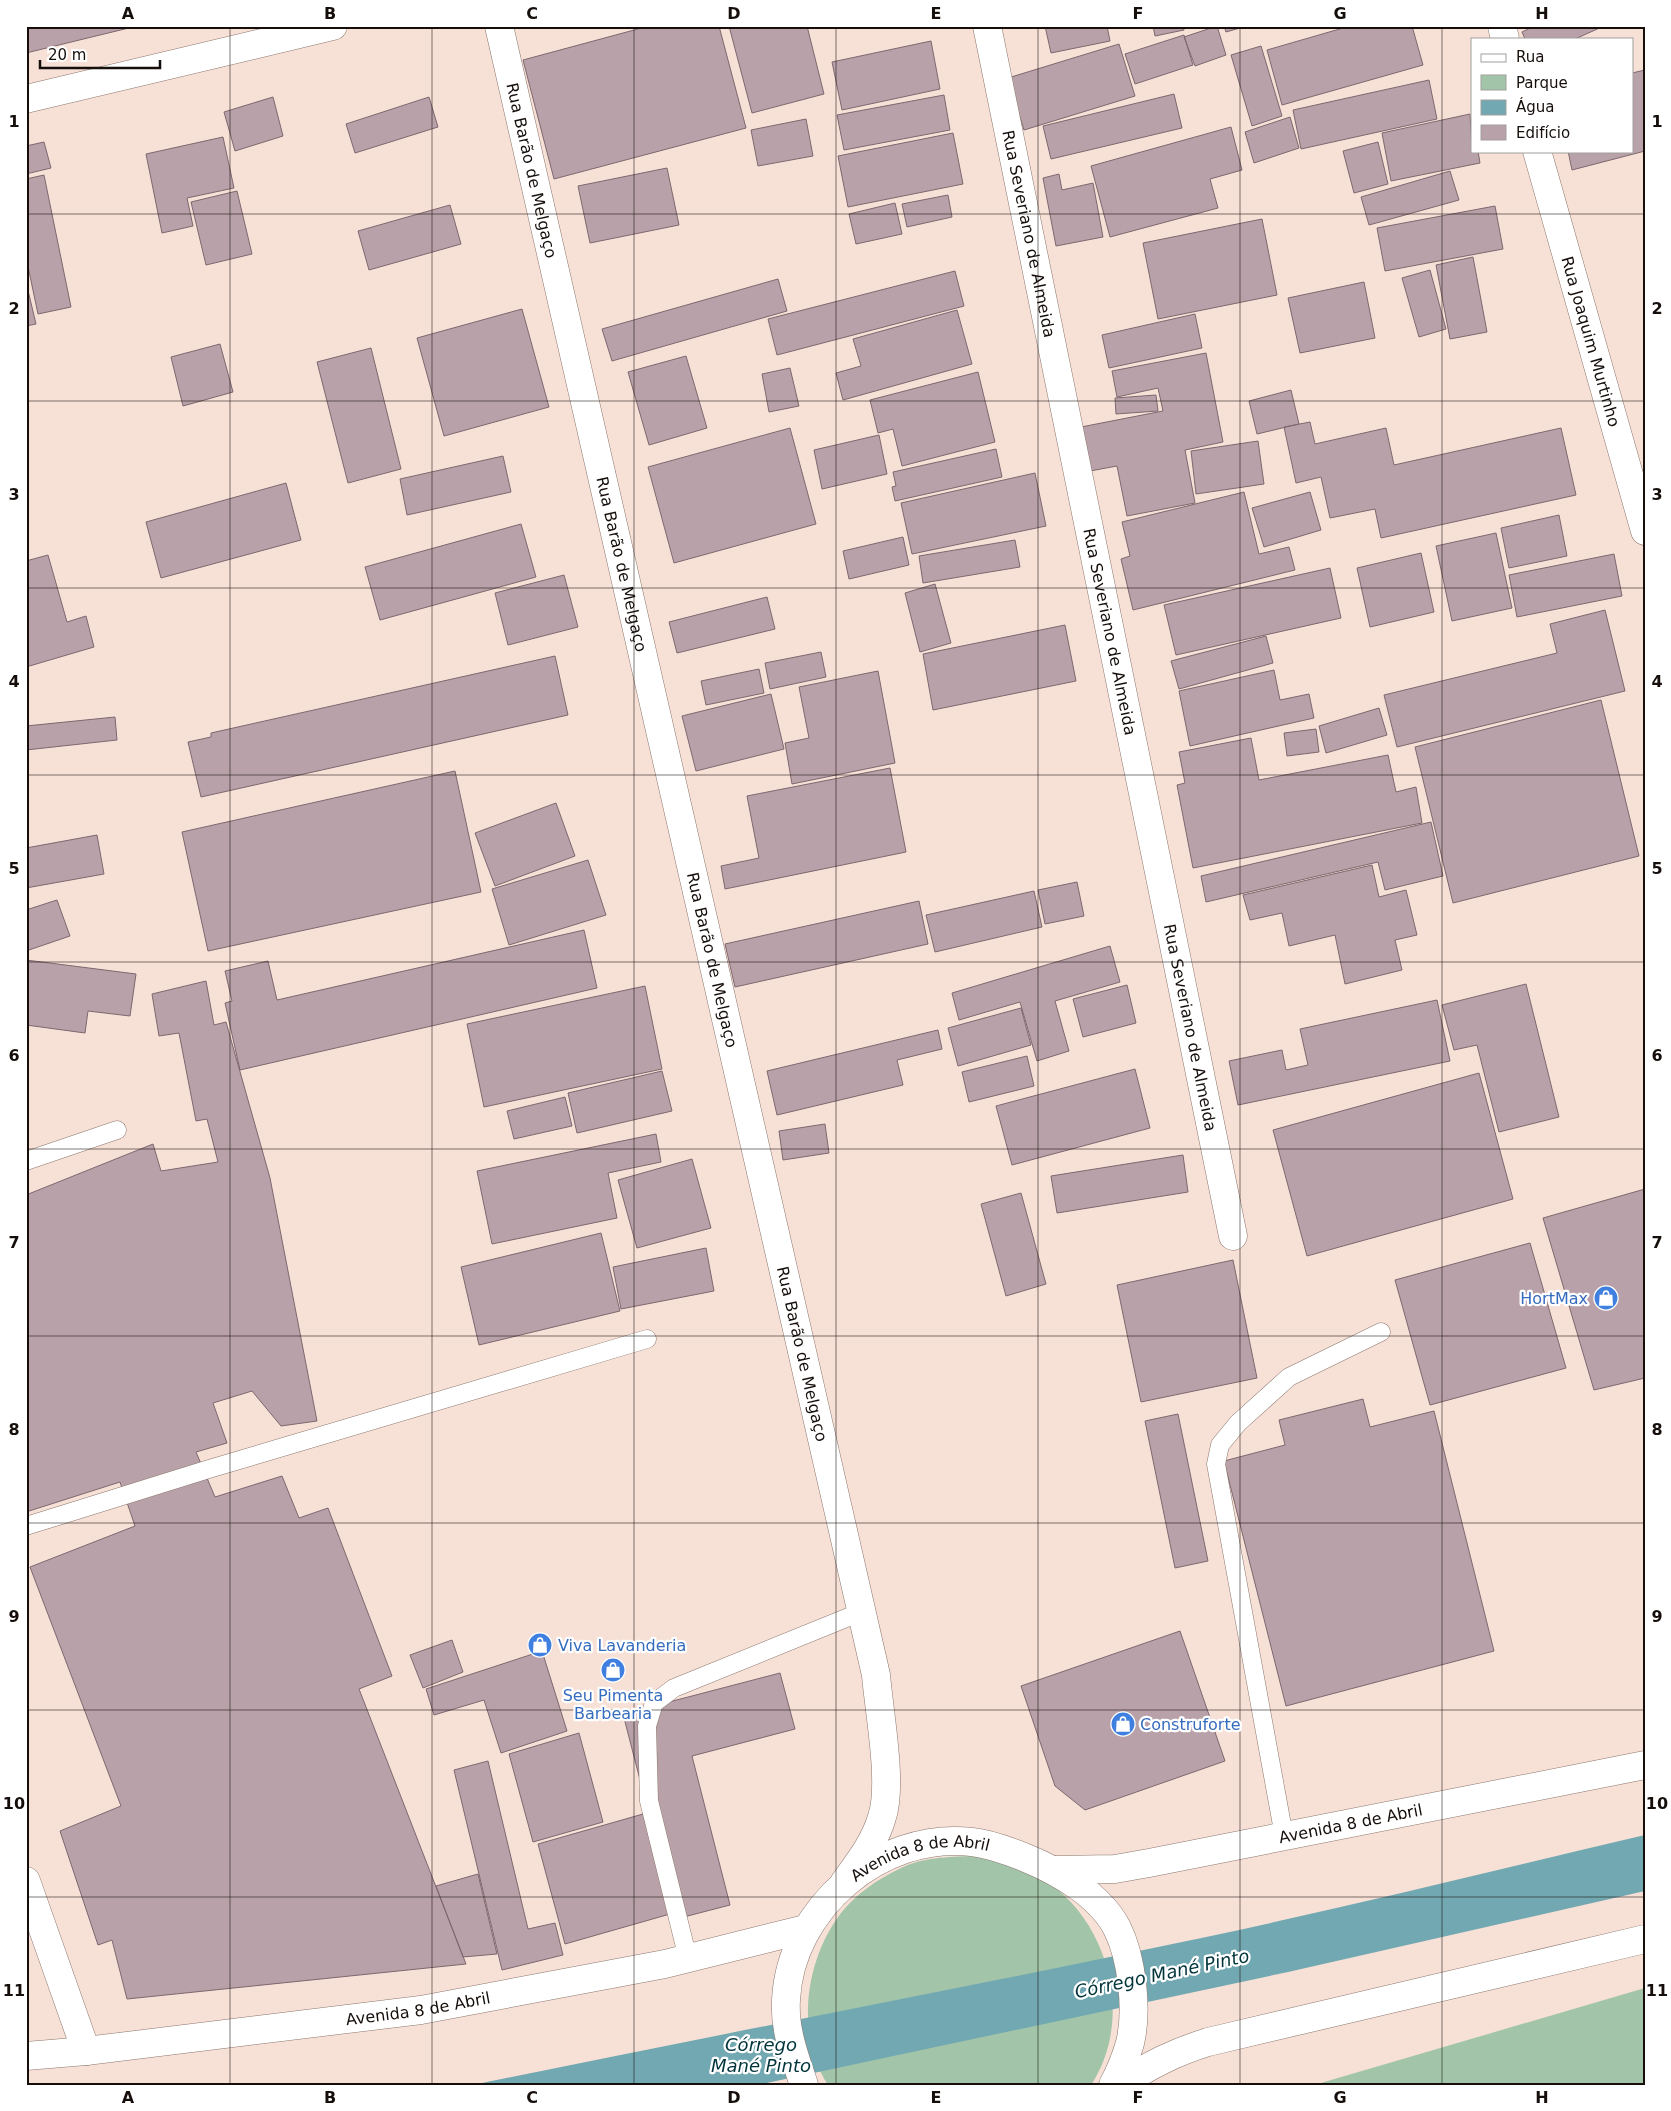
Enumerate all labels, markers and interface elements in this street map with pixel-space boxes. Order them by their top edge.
text: A [122,4,135,23]
text: B [324,4,336,23]
text: C [526,4,538,23]
text: D [727,4,741,23]
text: E [931,4,941,23]
text: F [1133,4,1143,23]
text: G [1333,4,1347,23]
text: H [1535,4,1549,23]
scale bar [40,38,160,70]
legend [1471,38,1634,152]
text: 20 m [48,46,86,64]
text: Rua [1516,48,1544,66]
text: Parque [1516,74,1568,92]
street label: Rua Barão de Melgaço [502,81,561,260]
text: Água [1516,97,1554,116]
text: 1 [8,112,20,131]
text: 1 [1651,112,1663,131]
text: Edifício [1516,124,1570,142]
street label: Rua Severiano de Almeida [998,129,1059,339]
street label: Rua Joaquim Murtinho [1557,254,1624,429]
text: 2 [8,299,20,318]
text: 2 [1651,299,1663,318]
street label: Rua Barão de Melgaço [592,475,651,654]
text: 3 [8,485,20,504]
text: 3 [1651,485,1663,504]
street label: Rua Severiano de Almeida [1079,526,1140,737]
text: 4 [8,672,20,691]
text: 4 [1651,672,1663,691]
text: 5 [8,859,20,878]
text: 5 [1651,859,1663,878]
street label: Rua Barão de Melgaço [683,871,741,1050]
street label: Rua Severiano de Almeida [1160,922,1220,1133]
text: 6 [8,1046,20,1065]
text: 6 [1651,1046,1663,1065]
text: 7 [8,1233,20,1252]
text: 7 [1651,1233,1663,1252]
street label: Rua Barão de Melgaço [773,1264,831,1443]
shop icon: HortMax [1593,1285,1619,1311]
place label: HortMax [1520,1289,1588,1308]
text: 8 [8,1420,20,1439]
text: 8 [1651,1420,1663,1439]
text: 9 [8,1607,20,1626]
text: 9 [1651,1607,1663,1626]
shop icon: Viva Lavanderia [527,1632,553,1658]
place label: Viva Lavanderia [558,1636,686,1655]
shop icon: Seu Pimenta Barbearia [600,1657,626,1683]
place label: Seu Pimenta Barbearia [563,1686,663,1723]
shop icon: Construforte [1110,1711,1136,1737]
place label: Construforte [1140,1715,1241,1734]
text: 10 [3,1794,25,1813]
text: 10 [1646,1794,1668,1813]
street label: Avenida 8 de Abril [1277,1800,1424,1847]
street label: Avenida 8 de Abril [847,1832,992,1886]
water label: Córrego Mané Pinto [1073,1945,1251,2002]
text: 11 [3,1981,25,2000]
text: 11 [1646,1981,1668,2000]
street label: Avenida 8 de Abril [345,1988,492,2029]
water label: Córrego Mané Pinto [711,2034,811,2076]
text: A [122,2088,135,2107]
text: B [324,2088,336,2107]
text: C [526,2088,538,2107]
text: D [727,2088,741,2107]
text: E [931,2088,941,2107]
text: F [1133,2088,1143,2107]
text: G [1333,2088,1347,2107]
text: H [1535,2088,1549,2107]

